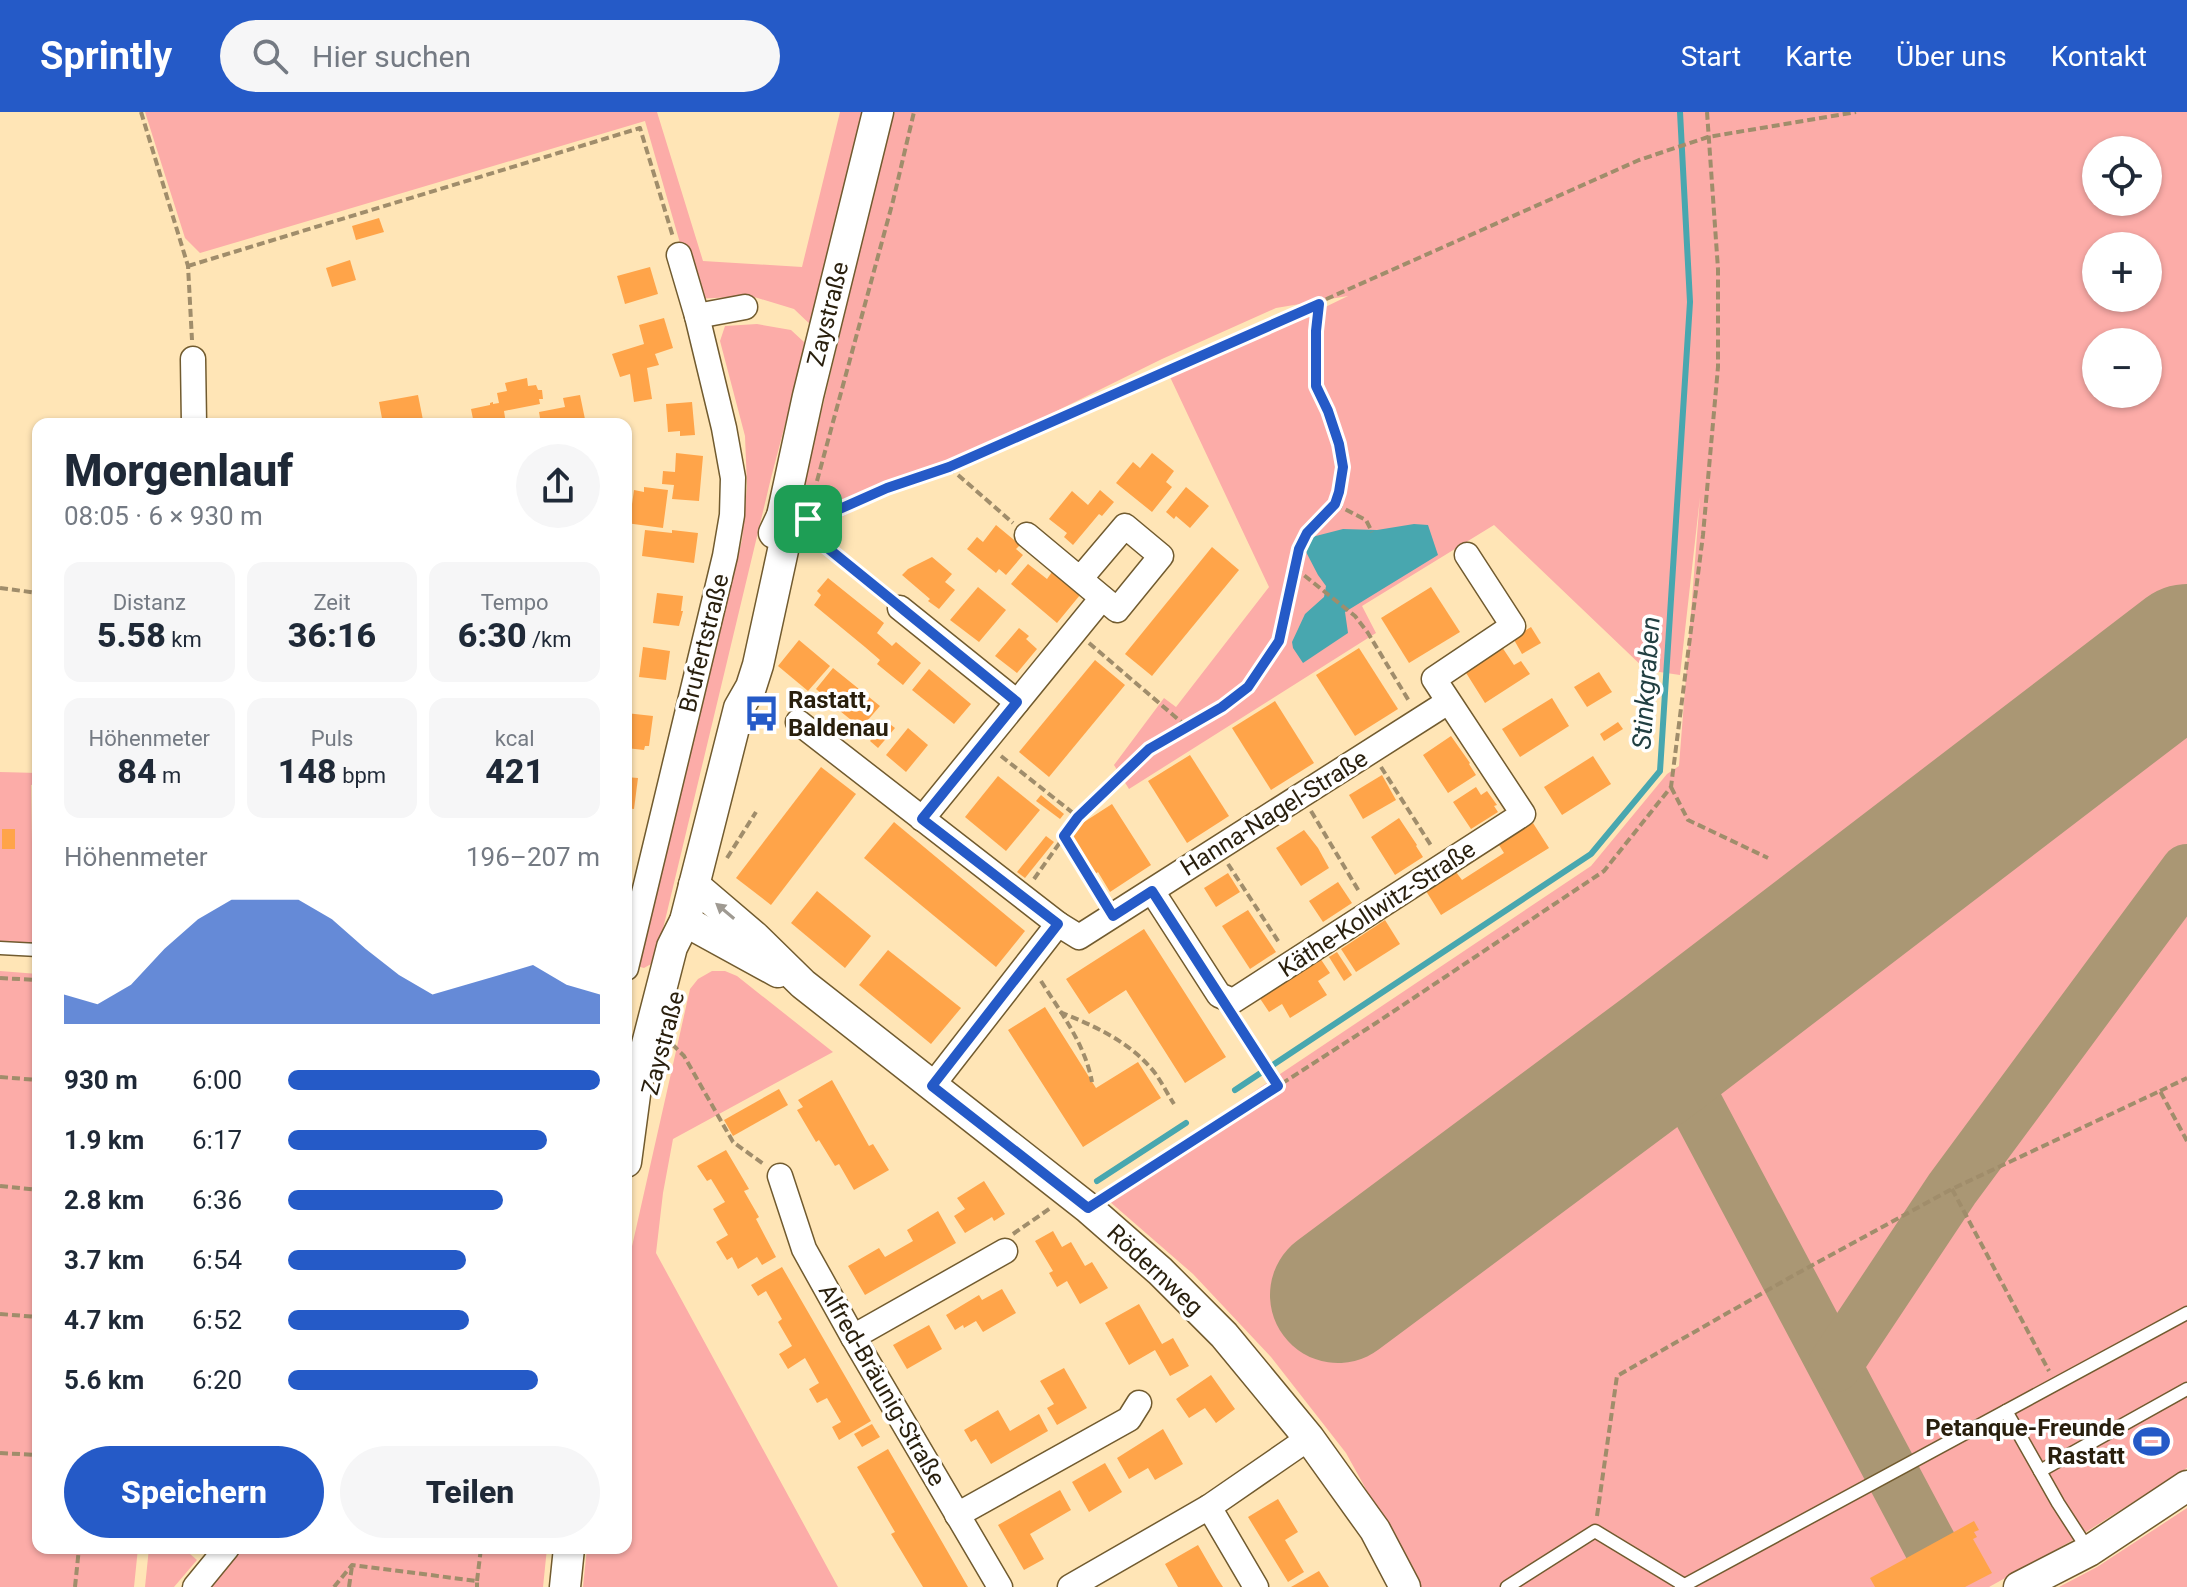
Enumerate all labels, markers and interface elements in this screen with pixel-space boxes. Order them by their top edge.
search box [220,20,780,92]
text: Sprintly [40,34,172,78]
icon: search [248,34,292,78]
text: Hier suchen [312,39,471,74]
text: Start [1681,40,1741,73]
text: Karte [1785,40,1852,73]
text: Über uns [1896,40,2007,73]
text: Kontakt [2051,40,2147,73]
map controls [2082,136,2162,408]
button: locate [2082,136,2162,216]
button: + [2082,232,2162,312]
street label: Zaystraße [802,259,854,369]
button: − [2082,328,2162,408]
button: share [516,444,600,528]
text: Morgenlauf [64,445,293,497]
pin [774,485,842,553]
icon: arrive [786,497,830,541]
text: 08:05 · 6 × 930 m [64,501,263,531]
street label: Brufertstraße [673,571,735,715]
text: Distanz [113,590,186,615]
text: Zeit [313,590,351,615]
text: Tempo [481,590,549,615]
text: 5.58 [97,615,166,655]
text: 36:16 [288,615,376,655]
text: 6:30 [458,615,527,655]
water label: Stinkgraben [1626,616,1666,750]
text: km [166,627,202,652]
text: /km [527,627,572,652]
place label: Rastatt, Baldenau [788,686,889,742]
bus stop icon: Rastatt, Baldenau [743,695,781,733]
text: Höhenmeter [89,726,210,751]
text: Puls [311,726,353,751]
text: kcal [495,726,535,751]
street label: Hanna-Nagel-Straße [1175,744,1373,882]
text: 84 [117,751,157,791]
text: 148 [278,751,337,791]
text: 421 [485,751,544,791]
text: m [157,763,181,788]
text: bpm [337,763,386,788]
street label: Käthe-Kollwitz-Straße [1273,835,1481,983]
text: Höhenmeter [64,842,208,872]
text: 196–207 m [466,842,600,872]
one-way arrow [715,903,735,920]
street label: Zaystraße [636,988,690,1098]
text: 930 m [64,1065,138,1095]
text: 6:00 [192,1065,242,1095]
text: 1.9 km [64,1125,144,1155]
text: 6:17 [192,1125,242,1155]
text: 2.8 km [64,1185,144,1215]
text: 6:36 [192,1185,242,1215]
street label: Rödernweg [1101,1219,1209,1321]
text: 3.7 km [64,1245,144,1275]
text: 6:54 [192,1245,242,1275]
street label: Alfred-Bräunig-Straße [813,1279,951,1491]
text: 4.7 km [64,1305,144,1335]
text: 6:52 [192,1305,242,1335]
text: 5.6 km [64,1365,144,1395]
text: 6:20 [192,1365,242,1395]
place label: Petanque-Freunde Rastatt [1925,1414,2125,1470]
sports icon: Petanque-Freunde Rastatt [2132,1423,2170,1461]
button: Speichern [64,1446,324,1538]
button: Teilen [340,1446,600,1538]

